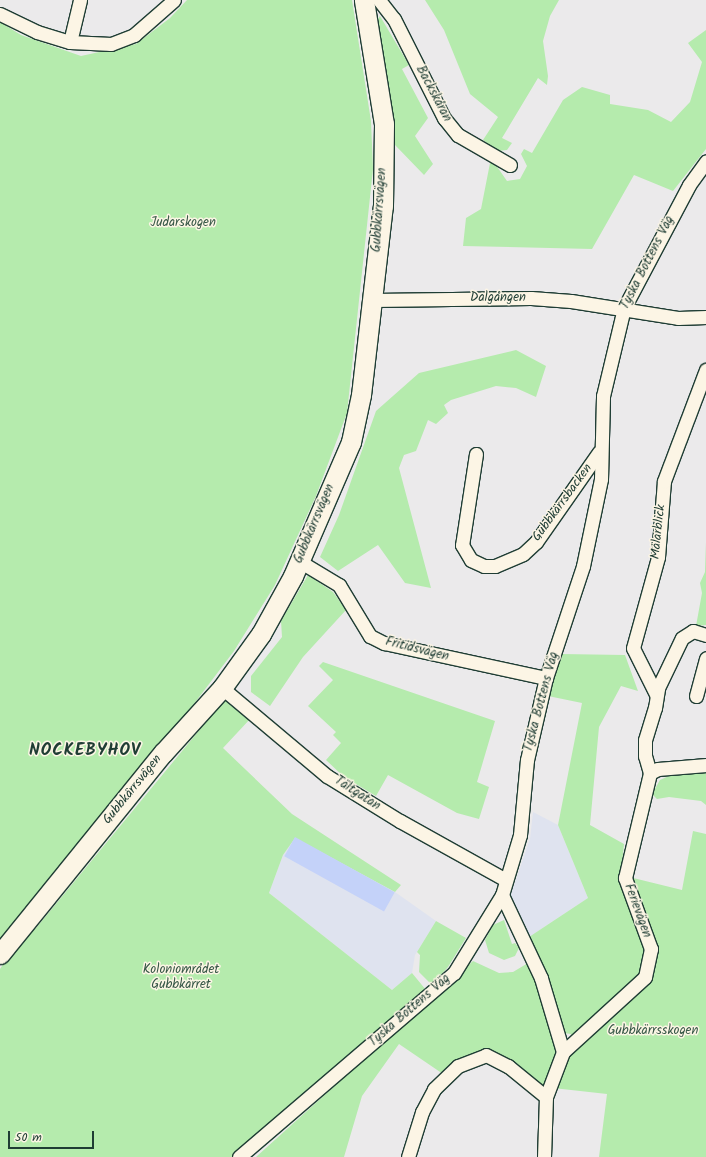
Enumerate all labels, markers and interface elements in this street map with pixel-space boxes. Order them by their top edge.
street label: Backskåran [412,63,454,125]
street label: Gubbkärrsvägen [369,167,391,253]
street label: Tyska Bottens Väg [618,214,678,312]
park label: Judarskogen [150,215,216,231]
street label: Dalgången [470,290,526,306]
street label: Gubbkärrsbacken [530,461,596,545]
street label: Gubbkärrsvägen [291,482,339,566]
street label: Mälarblick [648,504,670,560]
street label: Fritidsvägen [384,635,450,665]
street label: Tyska Bottens Väg [521,650,563,754]
district label: NOCKEBYHOV [29,741,141,761]
street label: Gubbkärrsvägen [100,752,166,828]
street label: Tältgatan [331,773,383,815]
street label: Ferievägen [620,882,654,940]
park label: Koloniområdet Gubbkärret [143,963,219,994]
street label: Tyska Bottens Väg [366,971,454,1051]
park label: Gubbkärrsskogen [608,1023,698,1039]
scale bar [10,1123,96,1149]
text: 50 m [15,1128,42,1147]

